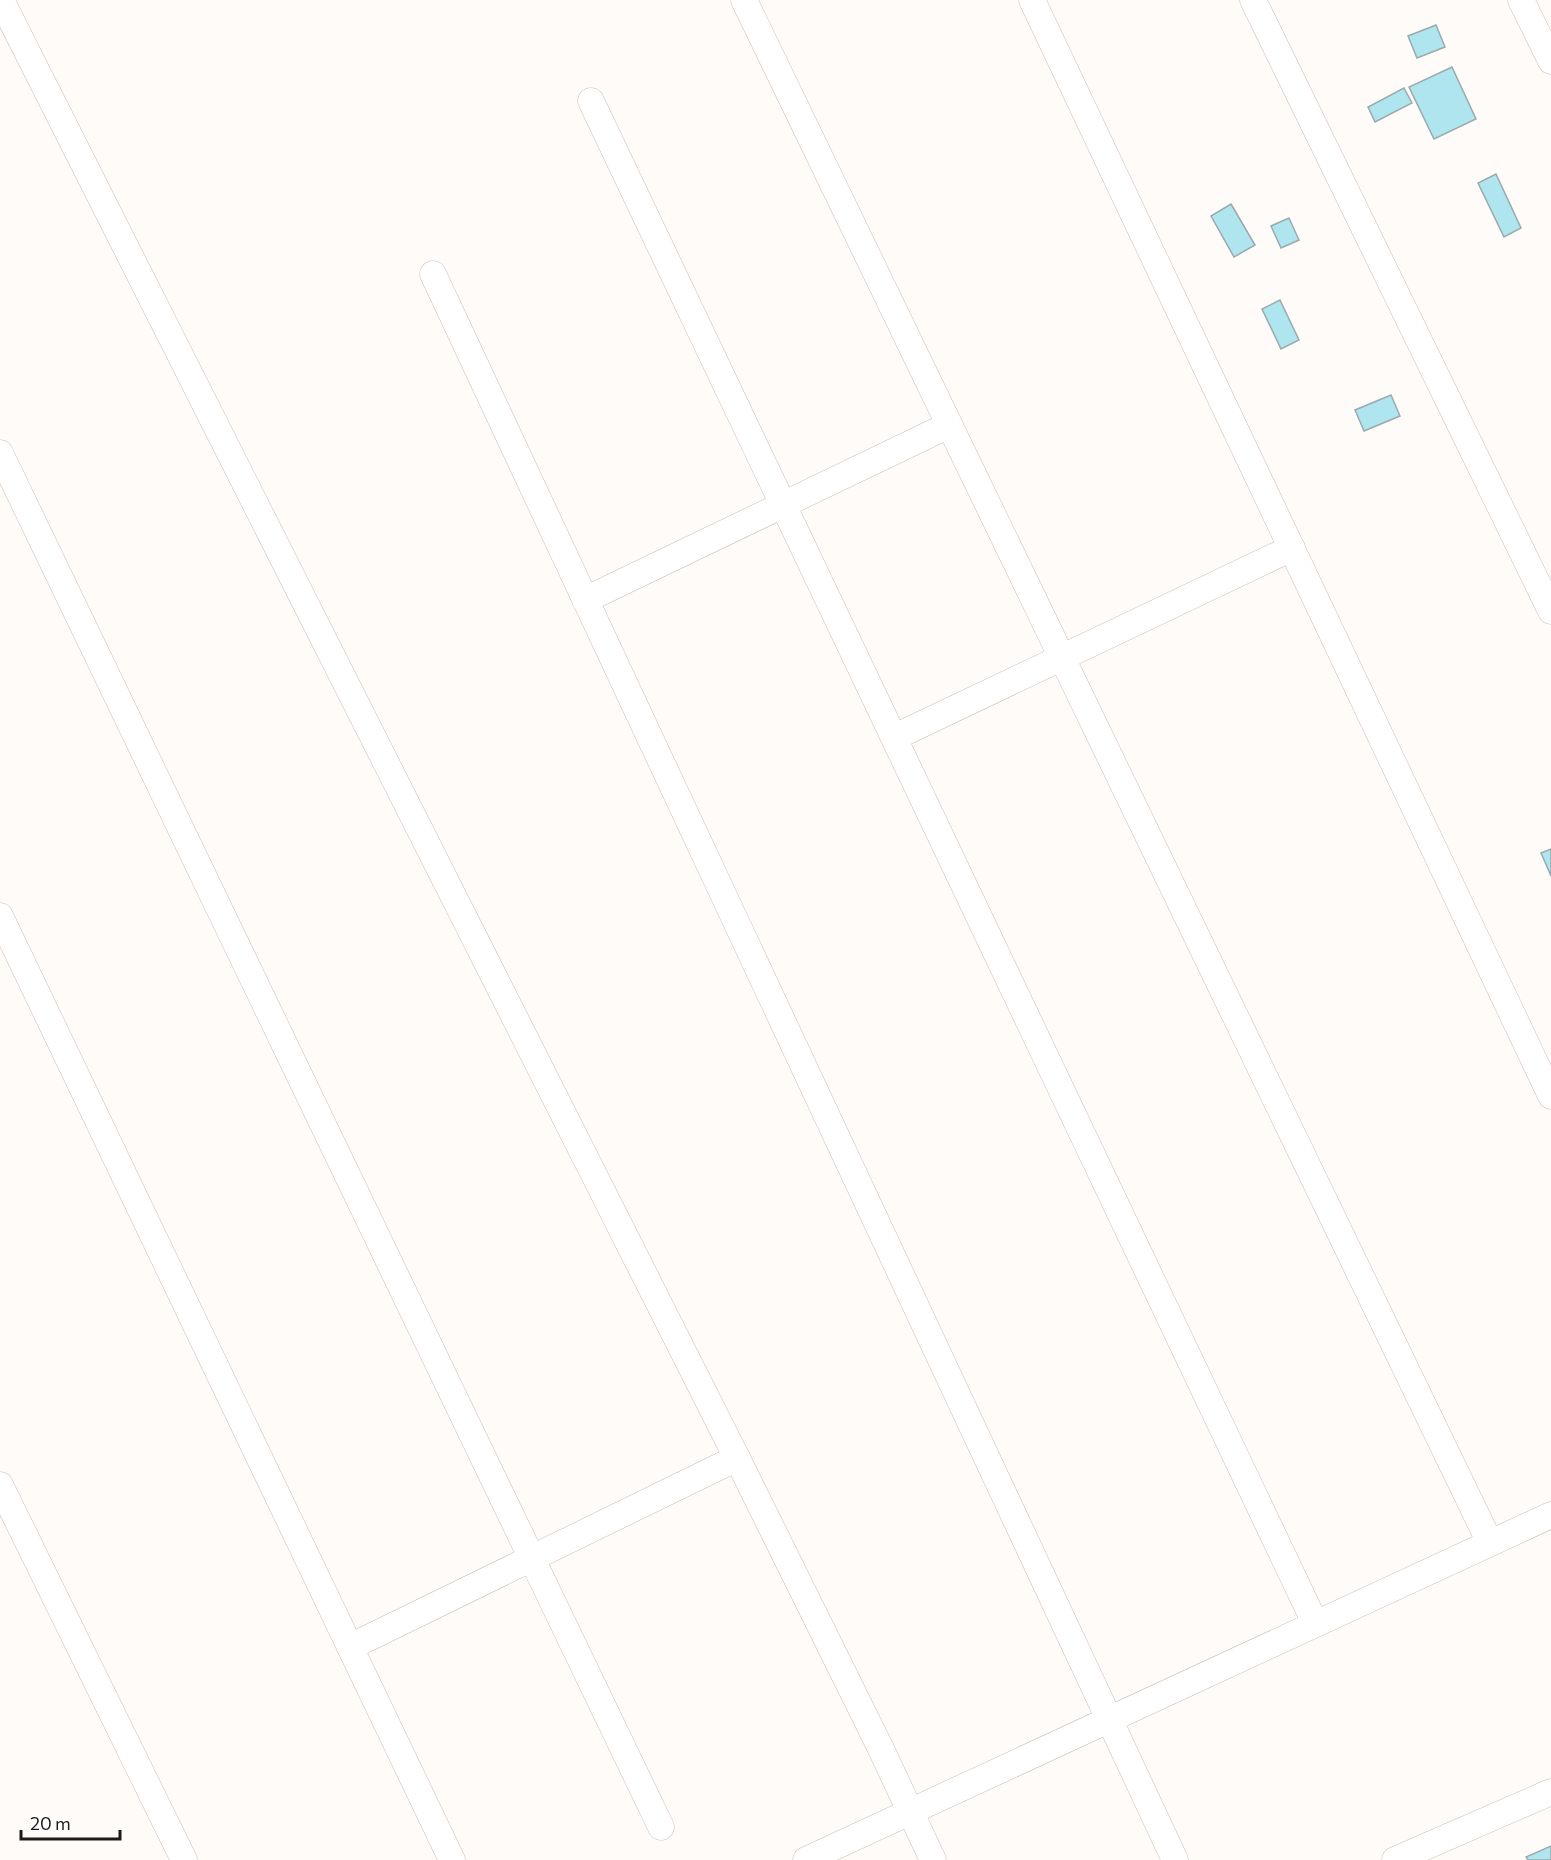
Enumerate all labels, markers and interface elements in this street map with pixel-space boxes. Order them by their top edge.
scale bar [21,1803,120,1841]
text: 20 m [30,1812,71,1834]

